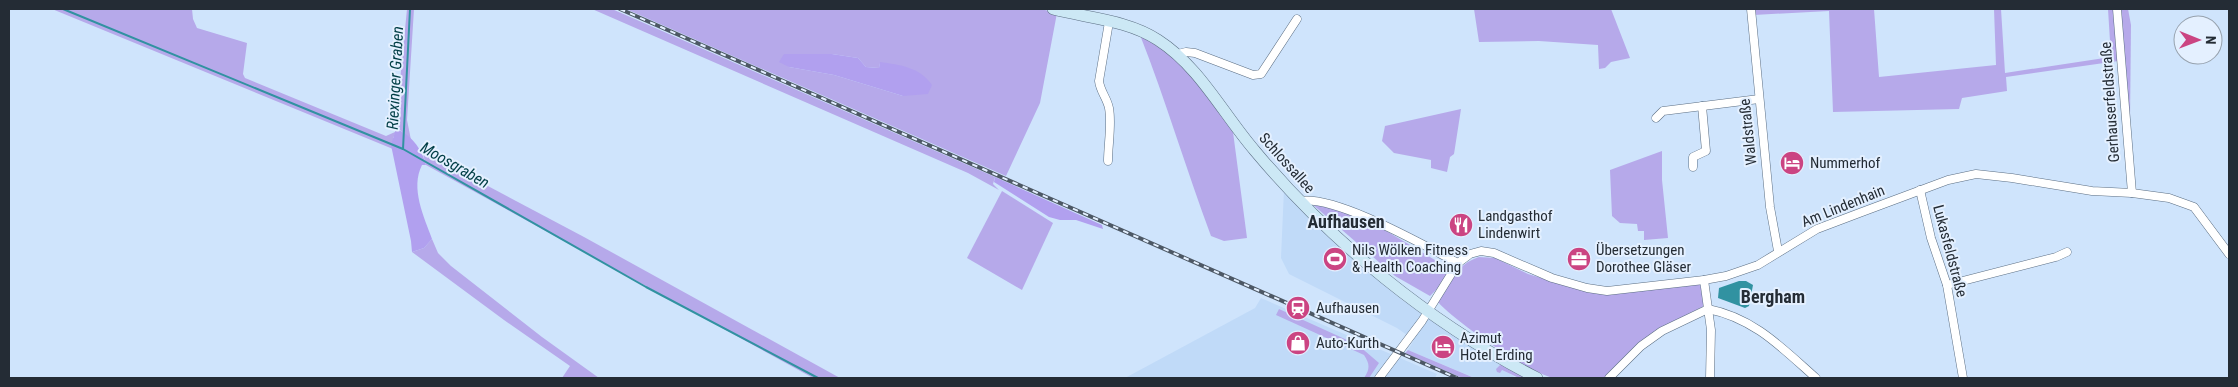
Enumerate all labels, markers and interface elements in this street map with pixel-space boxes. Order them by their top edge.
north arrow [2173,15,2223,65]
water label: Riexinger Graben [383,26,407,130]
text: N [2203,36,2219,45]
street label: Gerhauserfeldstraße [2097,41,2123,163]
street label: Waldstraße [1736,98,1760,166]
street label: Schlossallee [1255,129,1319,197]
water label: Moosgraben [417,138,493,192]
hotel icon: Nummerhof [1779,150,1805,176]
place label: Nummerhof [1810,154,1881,172]
street label: Am Lindenhain [1799,181,1887,231]
street label: Lukasfeldstraße [1929,203,1971,299]
place label: Landgasthof Lindenwirt [1478,207,1553,242]
district label: Aufhausen [1307,211,1385,232]
restaurant icon: Landgasthof Lindenwirt [1448,212,1474,238]
place label: Nils Wölken Fitness & Health Coaching [1352,241,1468,276]
place label: Übersetzungen Dorothee Gläser [1596,241,1692,276]
sports icon: Nils Wölken Fitness & Health Coaching [1322,246,1348,272]
office icon: Übersetzungen Dorothee Gläser [1566,246,1592,272]
district label: Bergham [1741,286,1805,307]
station icon: Aufhausen [1285,295,1311,321]
place label: Aufhausen [1316,299,1379,317]
place label: Azimut Hotel Erding [1460,329,1533,364]
shop icon: Auto-Kurth [1285,330,1311,356]
place label: Auto-Kurth [1316,334,1379,352]
hotel icon: Azimut Hotel Erding [1430,334,1456,360]

